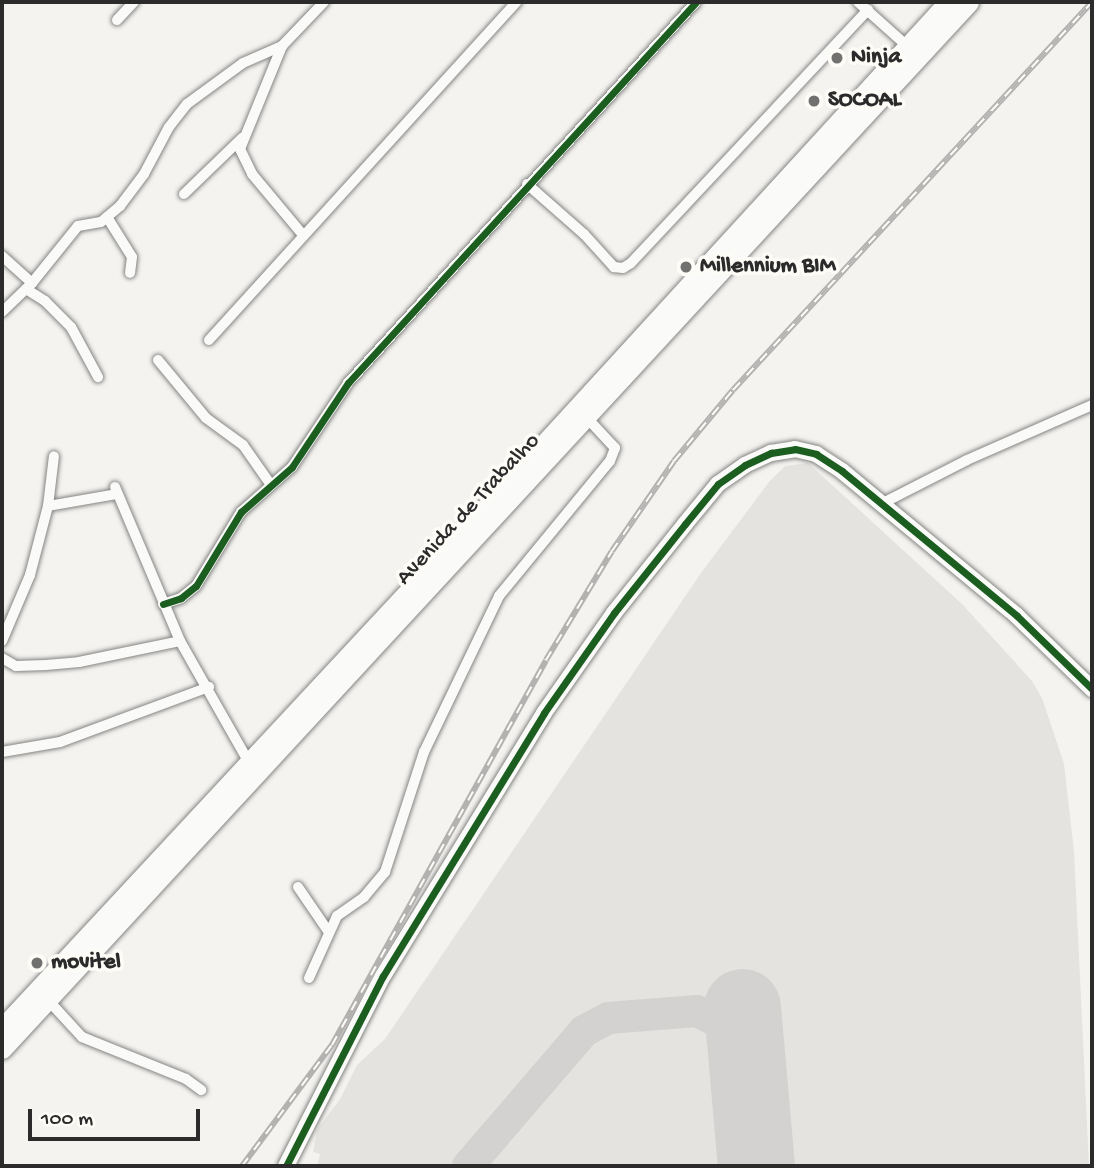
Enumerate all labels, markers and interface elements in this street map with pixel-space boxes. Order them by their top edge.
place label: Ninja [851,44,901,72]
marker: Ninja [829,50,845,66]
place label: SOCOAL [828,87,901,115]
marker: SOCOAL [806,93,822,109]
place label: Millennium BIM [700,253,836,281]
marker: Millennium BIM [678,259,694,275]
street label: Avenida de Trabalho [391,428,547,592]
place label: movitel [51,949,121,977]
marker: movitel [29,955,45,971]
scale bar [32,1094,203,1138]
text: 100 m [41,1108,93,1133]

